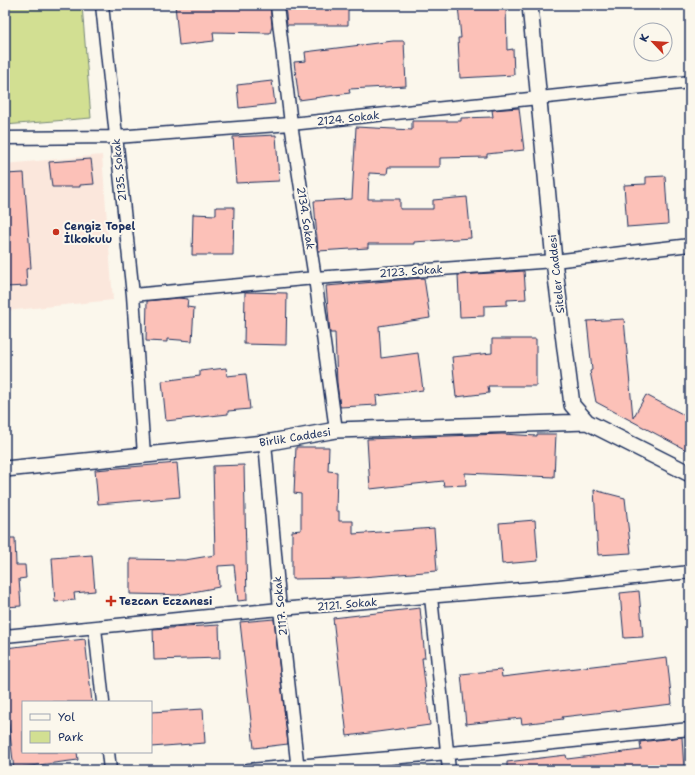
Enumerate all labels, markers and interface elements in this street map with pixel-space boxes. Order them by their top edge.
north arrow [633,22,673,62]
text: K [636,31,653,45]
street label: 2124. Sokak [316,108,380,129]
street label: 2135. Sokak [109,138,130,202]
street label: 2134. Sokak [293,185,318,251]
place label: Cengiz Topel İlkokulu [64,219,136,247]
marker: Cengiz Topel İlkokulu [51,227,61,237]
street label: Siteler Caddesi [545,234,568,314]
street label: 2123. Sokak [379,262,443,281]
street label: Birlik Caddesi [258,424,332,451]
street label: 2117. Sokak [270,575,291,637]
place label: Tezcan Eczanesi [119,594,212,609]
street label: 2121. Sokak [316,594,378,615]
marker: Tezcan Eczanesi [106,596,116,606]
legend [22,701,152,753]
text: Yol [58,709,75,725]
text: Park [58,729,84,745]

